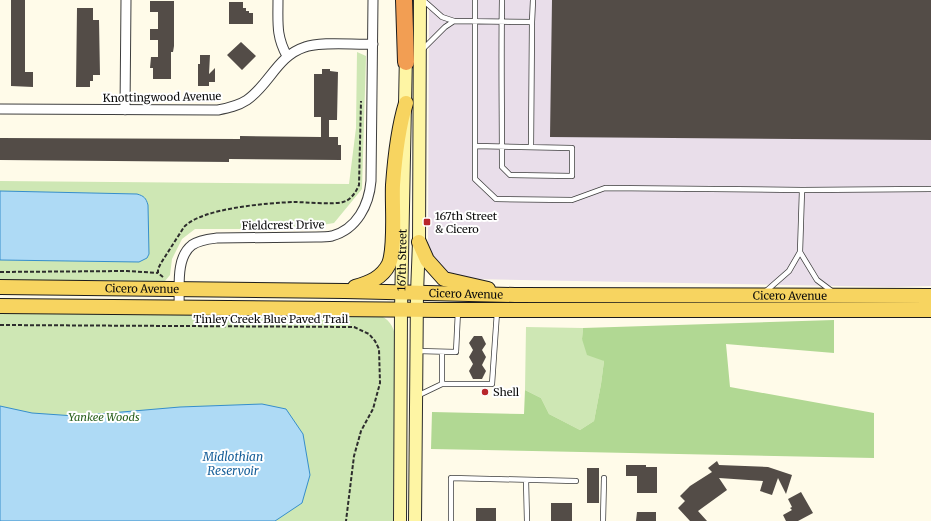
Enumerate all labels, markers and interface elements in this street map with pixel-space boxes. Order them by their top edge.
street label: Knottingwood Avenue [103,89,222,105]
place label: 167th Street & Cicero [435,209,498,236]
street label: Fieldcrest Drive [241,217,325,233]
marker: 167th Street & Cicero [422,217,432,227]
street label: 167th Street [394,228,410,291]
street label: Cicero Avenue [105,281,179,296]
street label: Cicero Avenue [429,286,503,302]
street label: Cicero Avenue [753,289,827,303]
street label: Tinley Creek Blue Paved Trail [194,312,349,326]
place label: Shell [493,385,520,399]
marker: Shell [480,387,490,397]
park label: Yankee Woods [68,410,140,424]
water label: Midlothian Reservoir [202,449,263,478]

